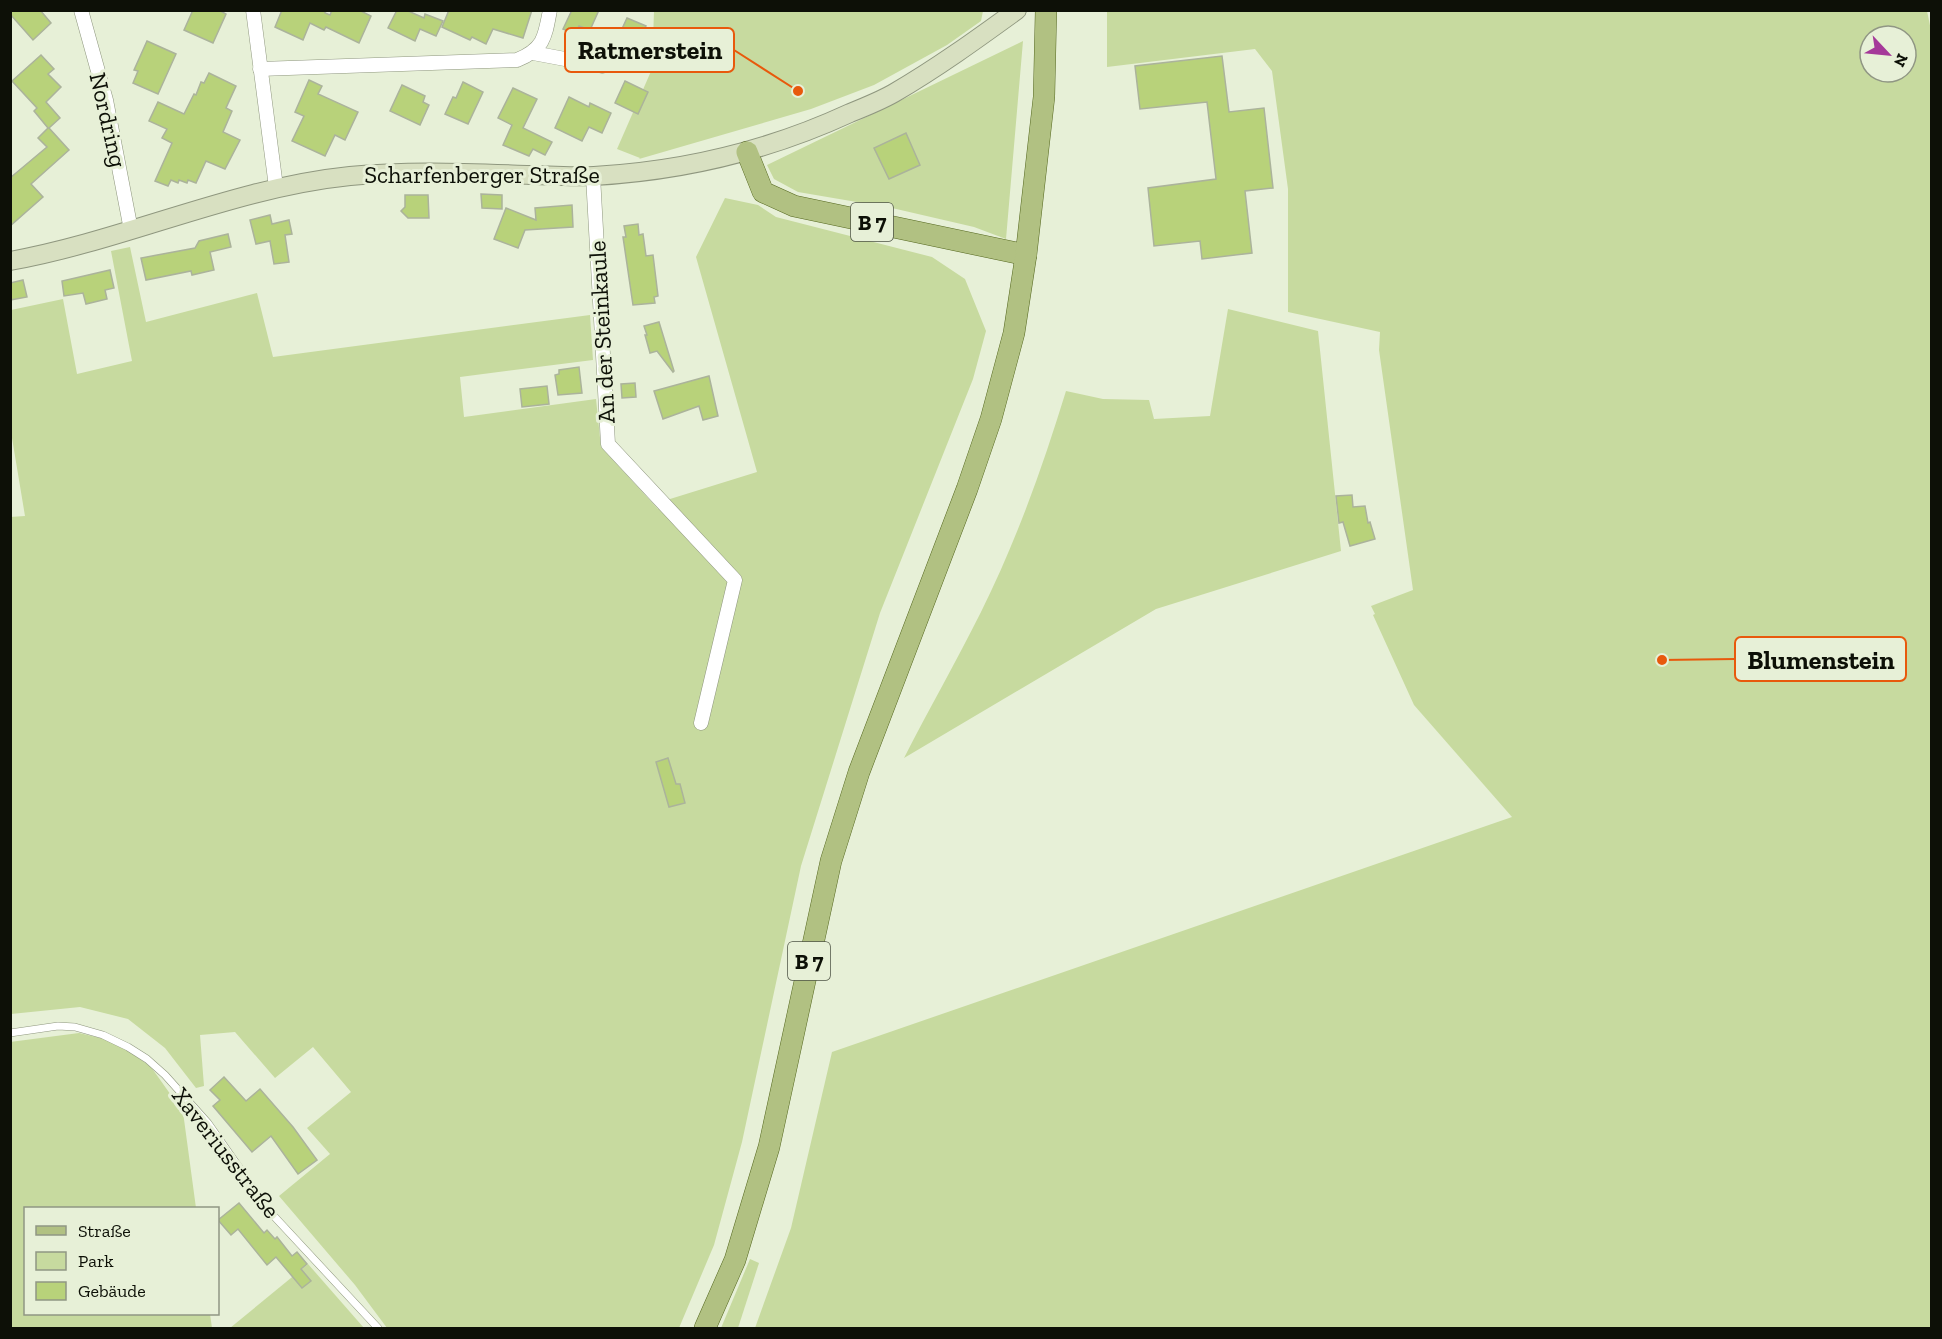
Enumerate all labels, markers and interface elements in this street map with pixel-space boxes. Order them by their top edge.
north arrow [1858,24,1918,84]
callout: Ratmerstein [565,28,734,72]
text: Ratmerstein [578,34,723,66]
text: N [1890,51,1912,70]
street label: Nordring [84,70,133,170]
street label: Scharfenberger Straße [364,160,600,189]
road number: B 7 [851,203,893,241]
street label: An der Steinkaule [582,240,621,424]
callout: Blumenstein [1735,637,1906,681]
text: Blumenstein [1747,644,1895,676]
road number: B 7 [788,942,830,980]
street label: Xaveriusstraße [166,1081,287,1224]
legend [24,1207,219,1315]
text: Straße [78,1220,131,1242]
text: Park [78,1250,114,1272]
text: Gebäude [78,1280,146,1302]

